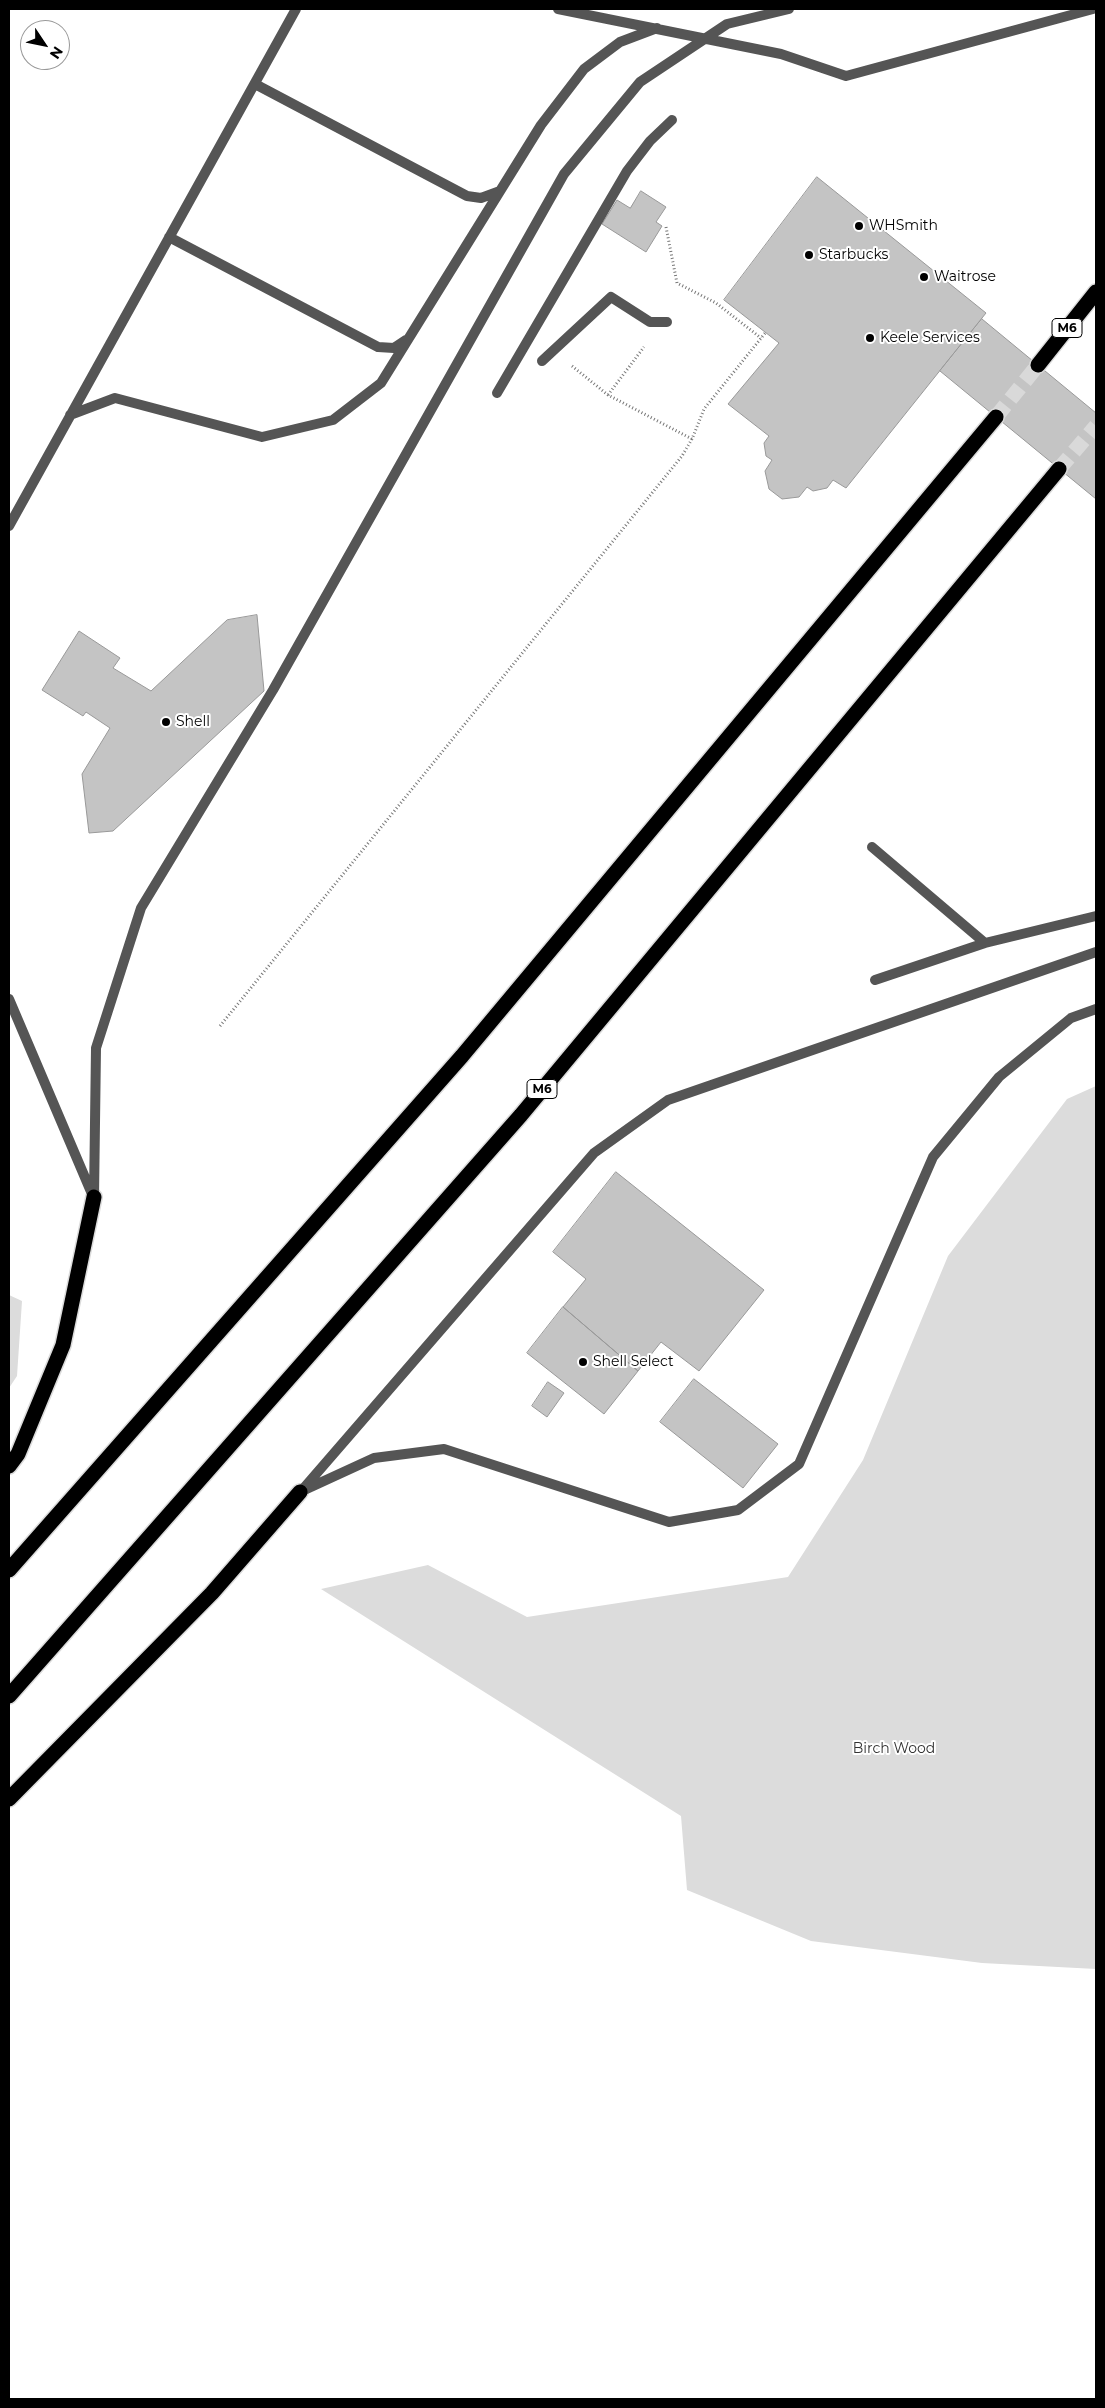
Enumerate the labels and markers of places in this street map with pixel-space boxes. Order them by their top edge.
place label: WHSmith [869,218,938,234]
marker: WHSmith [853,220,865,232]
place label: Starbucks [819,247,888,263]
marker: Starbucks [803,249,815,261]
place label: Waitrose [934,269,996,285]
marker: Waitrose [918,271,930,283]
place label: Keele Services [880,330,980,346]
marker: Keele Services [864,332,876,344]
place label: Shell [176,714,210,730]
marker: Shell [160,716,172,728]
place label: Shell Select [593,1354,674,1370]
marker: Shell Select [577,1356,589,1368]

